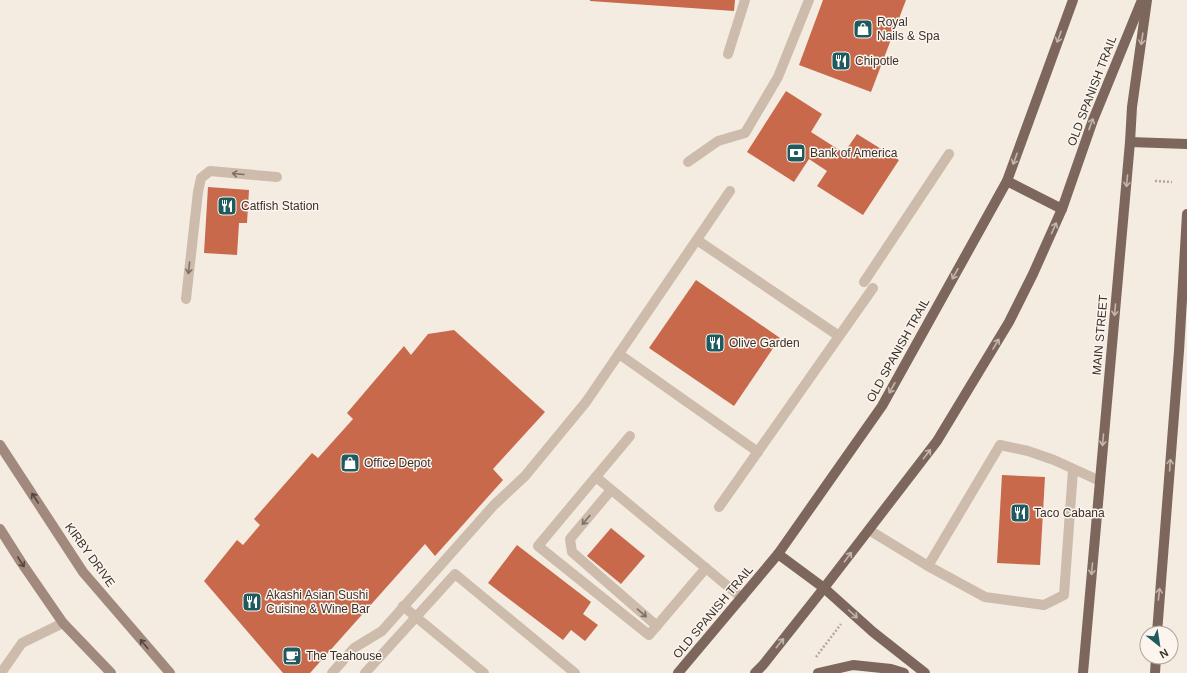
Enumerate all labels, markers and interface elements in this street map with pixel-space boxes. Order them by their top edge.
place label: Royal Nails & Spa [877,15,940,43]
shop icon: Royal Nails & Spa [852,18,874,40]
one-way arrow [1055,30,1063,42]
one-way arrow [1138,32,1146,45]
street label: OLD SPANISH TRAIL [1065,34,1120,148]
restaurant icon: Chipotle [830,50,852,72]
place label: Chipotle [855,54,899,68]
one-way arrow [1088,118,1096,130]
bank icon: Bank of America [785,142,807,164]
place label: Bank of America [810,146,898,160]
one-way arrow [1011,152,1018,165]
one-way arrow [232,170,245,178]
one-way arrow [1123,174,1130,187]
restaurant icon: Catfish Station [216,195,238,217]
place label: Catfish Station [241,199,319,213]
one-way arrow [1051,222,1058,234]
one-way arrow [186,261,193,274]
one-way arrow [951,268,959,280]
street label: MAIN STREET [1090,294,1111,376]
street label: OLD SPANISH TRAIL [864,295,933,405]
one-way arrow [1111,303,1119,316]
restaurant icon: Olive Garden [704,332,726,354]
place label: Olive Garden [729,336,800,350]
one-way arrow [993,338,1001,350]
one-way arrow [888,382,896,394]
one-way arrow [1100,433,1107,446]
one-way arrow [923,449,932,460]
shop icon: Office Depot [339,452,361,474]
place label: Office Depot [364,456,431,470]
one-way arrow [1167,459,1174,472]
one-way arrow [31,493,39,504]
restaurant icon: Taco Cabana [1009,502,1031,524]
place label: Taco Cabana [1034,506,1105,520]
one-way arrow [582,515,591,526]
street label: KIRBY DRIVE [62,520,118,590]
one-way arrow [844,552,852,563]
one-way arrow [17,556,25,567]
street label: OLD SPANISH TRAIL [670,562,756,661]
one-way arrow [1088,562,1096,575]
place label: Akashi Asian Sushi Cuisine & Wine Bar [266,588,370,616]
one-way arrow [1156,588,1163,601]
restaurant icon: Akashi Asian Sushi Cuisine & Wine Bar [241,591,263,613]
one-way arrow [636,608,647,617]
one-way arrow [848,610,859,619]
north arrow [1139,625,1179,665]
one-way arrow [776,638,784,649]
one-way arrow [139,639,148,649]
cafe icon: The Teahouse [281,645,303,667]
text: N [1158,646,1170,661]
place label: The Teahouse [306,649,382,663]

